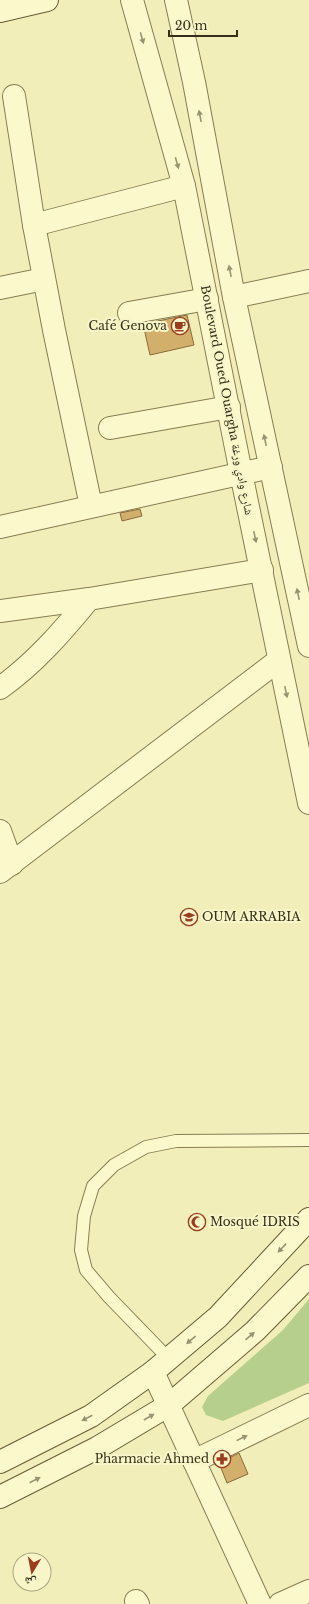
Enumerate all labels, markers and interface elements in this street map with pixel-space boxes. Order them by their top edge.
scale bar [169,12,237,38]
text: 20 m [175,18,207,33]
one-way arrow [139,32,145,44]
one-way arrow [197,110,203,122]
one-way arrow [174,157,180,169]
one-way arrow [226,265,232,278]
street label: Boulevard Oued Ouargha شارع وادي ورغة [195,284,257,517]
cafe icon: Café Genova [170,316,190,336]
place label: Café Genova [89,318,167,333]
one-way arrow [262,434,268,446]
one-way arrow [252,531,258,543]
one-way arrow [295,588,301,600]
one-way arrow [283,685,289,698]
school or university icon: OUM ARRABIA [179,907,199,927]
place label: OUM ARRABIA [202,909,301,924]
mosque icon: Mosqué IDRIS [187,1212,207,1232]
place label: Mosqué IDRIS [210,1214,300,1229]
one-way arrow [278,1243,287,1253]
one-way arrow [244,1331,255,1340]
one-way arrow [186,1335,196,1344]
one-way arrow [143,1414,155,1421]
one-way arrow [81,1415,93,1421]
one-way arrow [236,1434,248,1441]
pharmacy icon: Pharmacie Ahmed [212,1449,232,1469]
place label: Pharmacie Ahmed [95,1451,209,1466]
one-way arrow [29,1476,41,1483]
north arrow [12,1552,52,1592]
text: ش [23,1573,37,1590]

